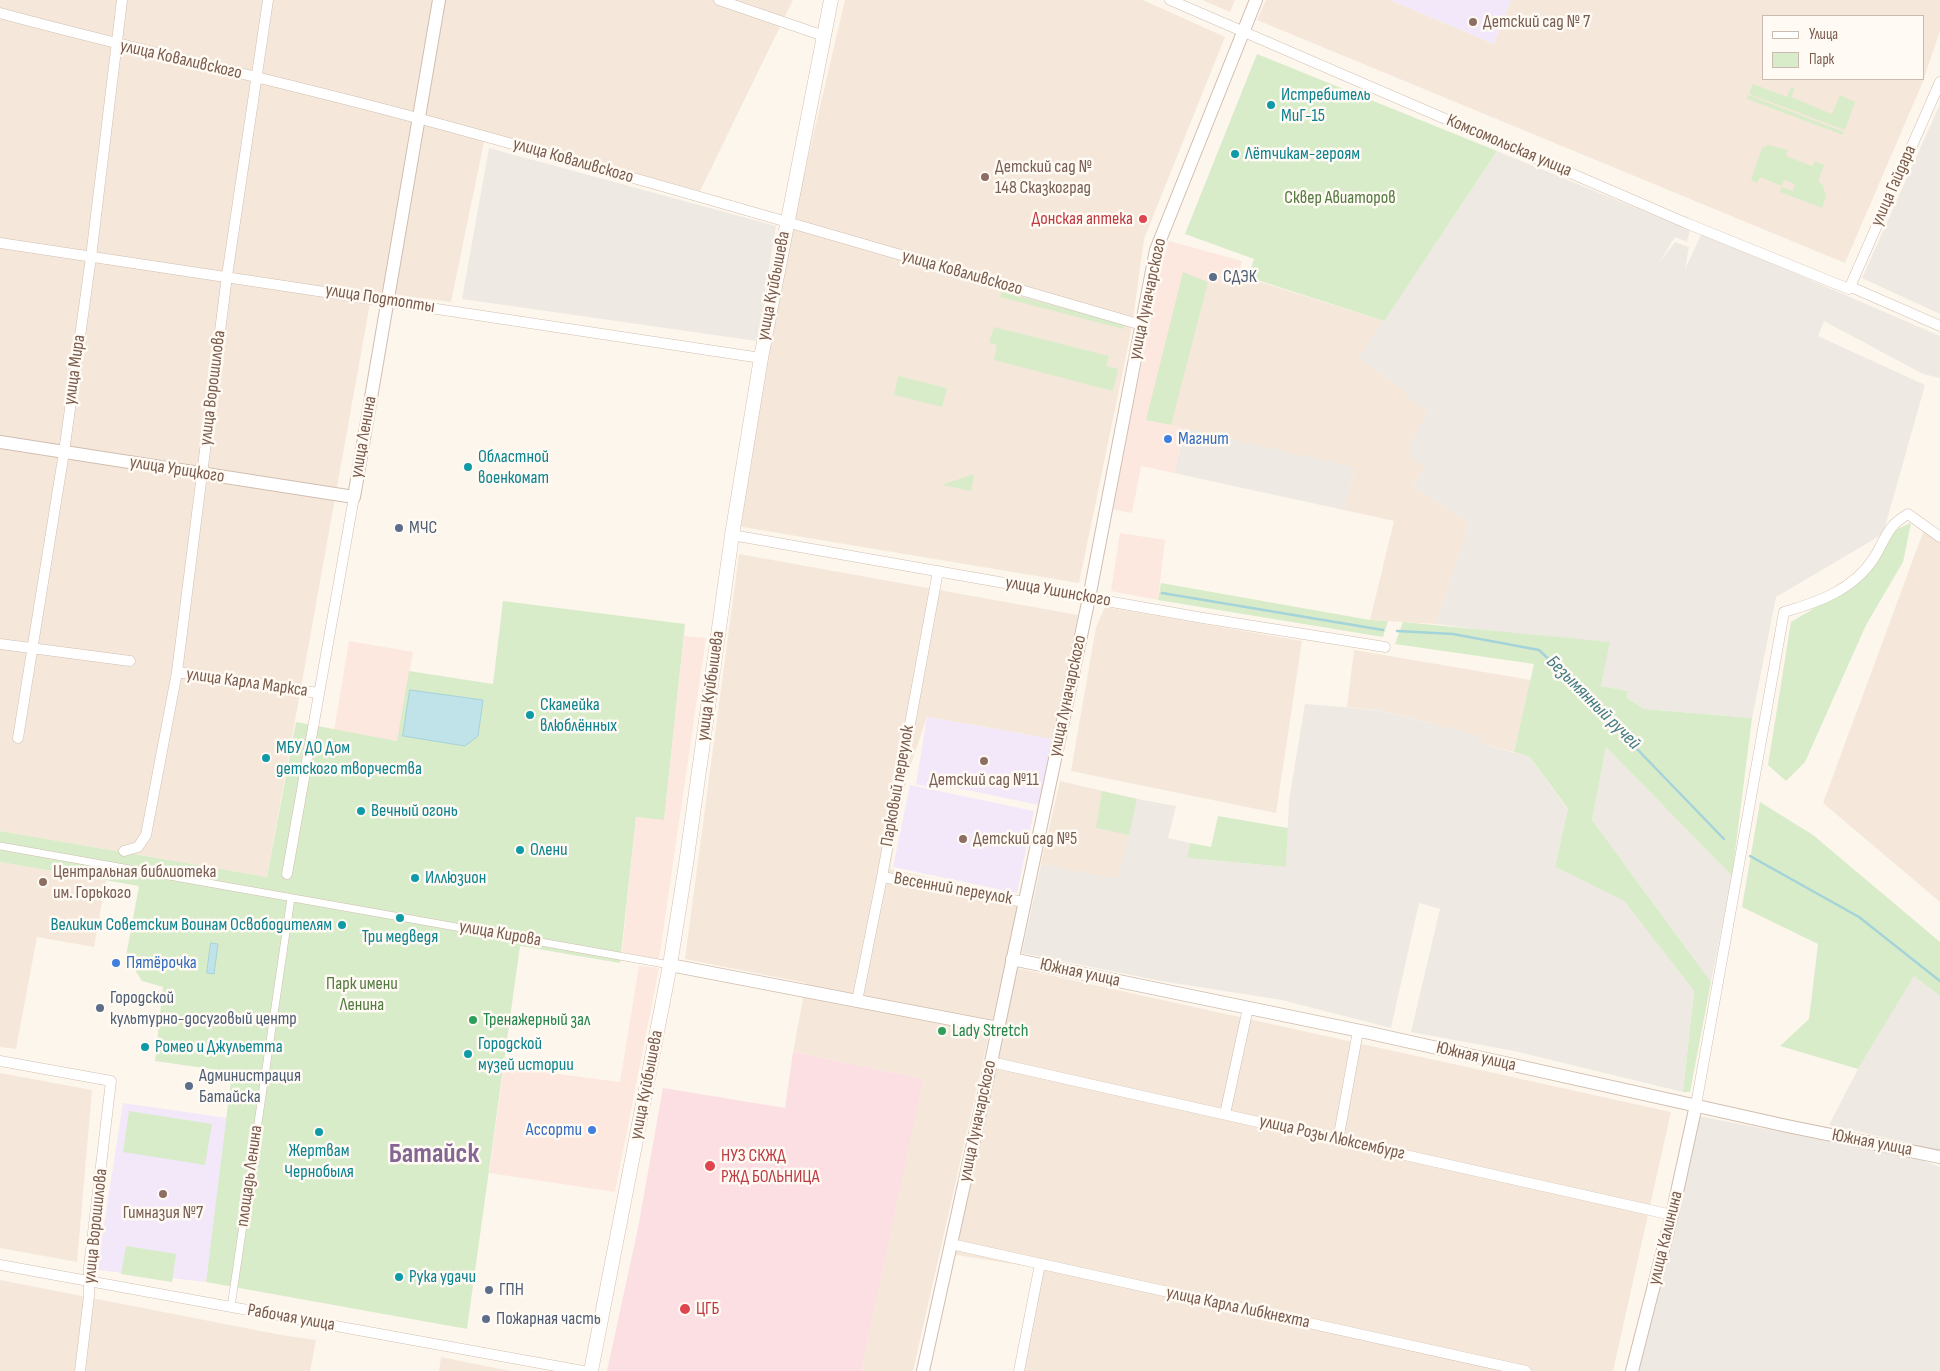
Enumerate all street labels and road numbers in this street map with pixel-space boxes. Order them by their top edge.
street label: улица Коваливского [118,35,244,85]
street label: Комсомольская улица [1443,110,1575,182]
street label: улица Коваливского [510,133,636,189]
street label: улица Гайдара [1867,142,1921,230]
street label: улица Куйбышева [753,229,795,343]
street label: улица Луначарского [1125,236,1171,362]
street label: улица Коваливского [899,245,1025,301]
street label: улица Подтопты [324,280,436,318]
street label: улица Ворошилова [195,329,231,447]
street label: улица Мира [59,334,91,406]
street label: улица Ленина [346,394,382,480]
street label: улица Урицкого [128,452,226,488]
street label: улица Ушинского [1004,572,1112,612]
street label: улица Куйбышева [693,630,729,742]
street label: улица Луначарского [1045,633,1091,759]
street label: улица Карла Маркса [185,664,309,702]
street label: Парковый переулок [877,724,919,848]
street label: Весенний переулок [892,868,1014,910]
street label: улица Кирова [457,916,543,952]
street label: Южная улица [1038,954,1122,992]
street label: улица Куйбышева [626,1028,668,1142]
street label: Южная улица [1434,1037,1518,1077]
street label: улица Луначарского [955,1058,1001,1184]
street label: улица Розы Люксембург [1257,1111,1407,1165]
street label: площадь Ленина [232,1124,268,1228]
street label: Южная улица [1830,1125,1914,1161]
street label: улица Ворошилова [79,1167,113,1285]
street label: улица Калинина [1644,1189,1688,1287]
street label: улица Карла Либкнехта [1164,1282,1312,1334]
street label: Рабочая улица [246,1300,336,1336]

